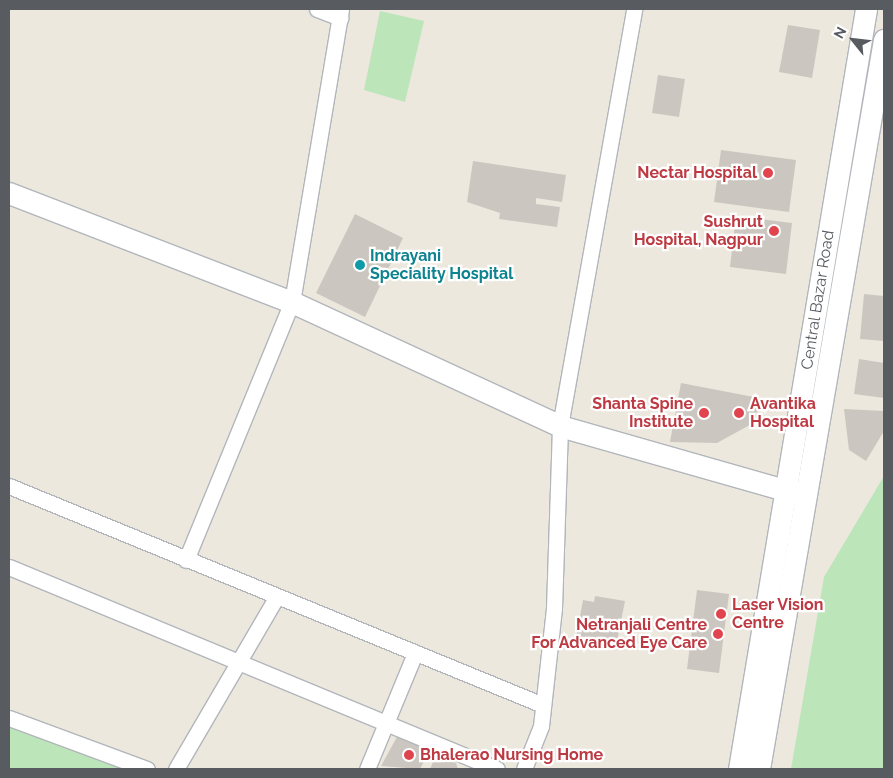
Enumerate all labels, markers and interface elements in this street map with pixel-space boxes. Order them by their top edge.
north arrow [828,15,878,65]
text: N [830,24,849,41]
place label: Nectar Hospital [637,163,757,183]
marker: Nectar Hospital [761,166,775,180]
place label: Sushrut Hospital, Nagpur [634,212,763,250]
marker: Sushrut Hospital, Nagpur [767,224,781,238]
street label: Central Bazar Road [797,228,839,372]
place label: Indrayani Speciality Hospital [370,246,514,284]
marker: Indrayani Speciality Hospital [354,259,366,271]
place label: Shanta Spine Institute [592,394,693,432]
place label: Avantika Hospital [750,394,816,432]
marker: Shanta Spine Institute [697,406,711,420]
marker: Avantika Hospital [732,406,746,420]
place label: Laser Vision Centre [732,595,824,633]
marker: Laser Vision Centre [714,607,728,621]
place label: Netranjali Centre For Advanced Eye Care [530,615,707,653]
marker: Netranjali Centre For Advanced Eye Care [711,627,725,641]
place label: Bhalerao Nursing Home [420,745,603,765]
marker: Bhalerao Nursing Home [402,748,416,762]

